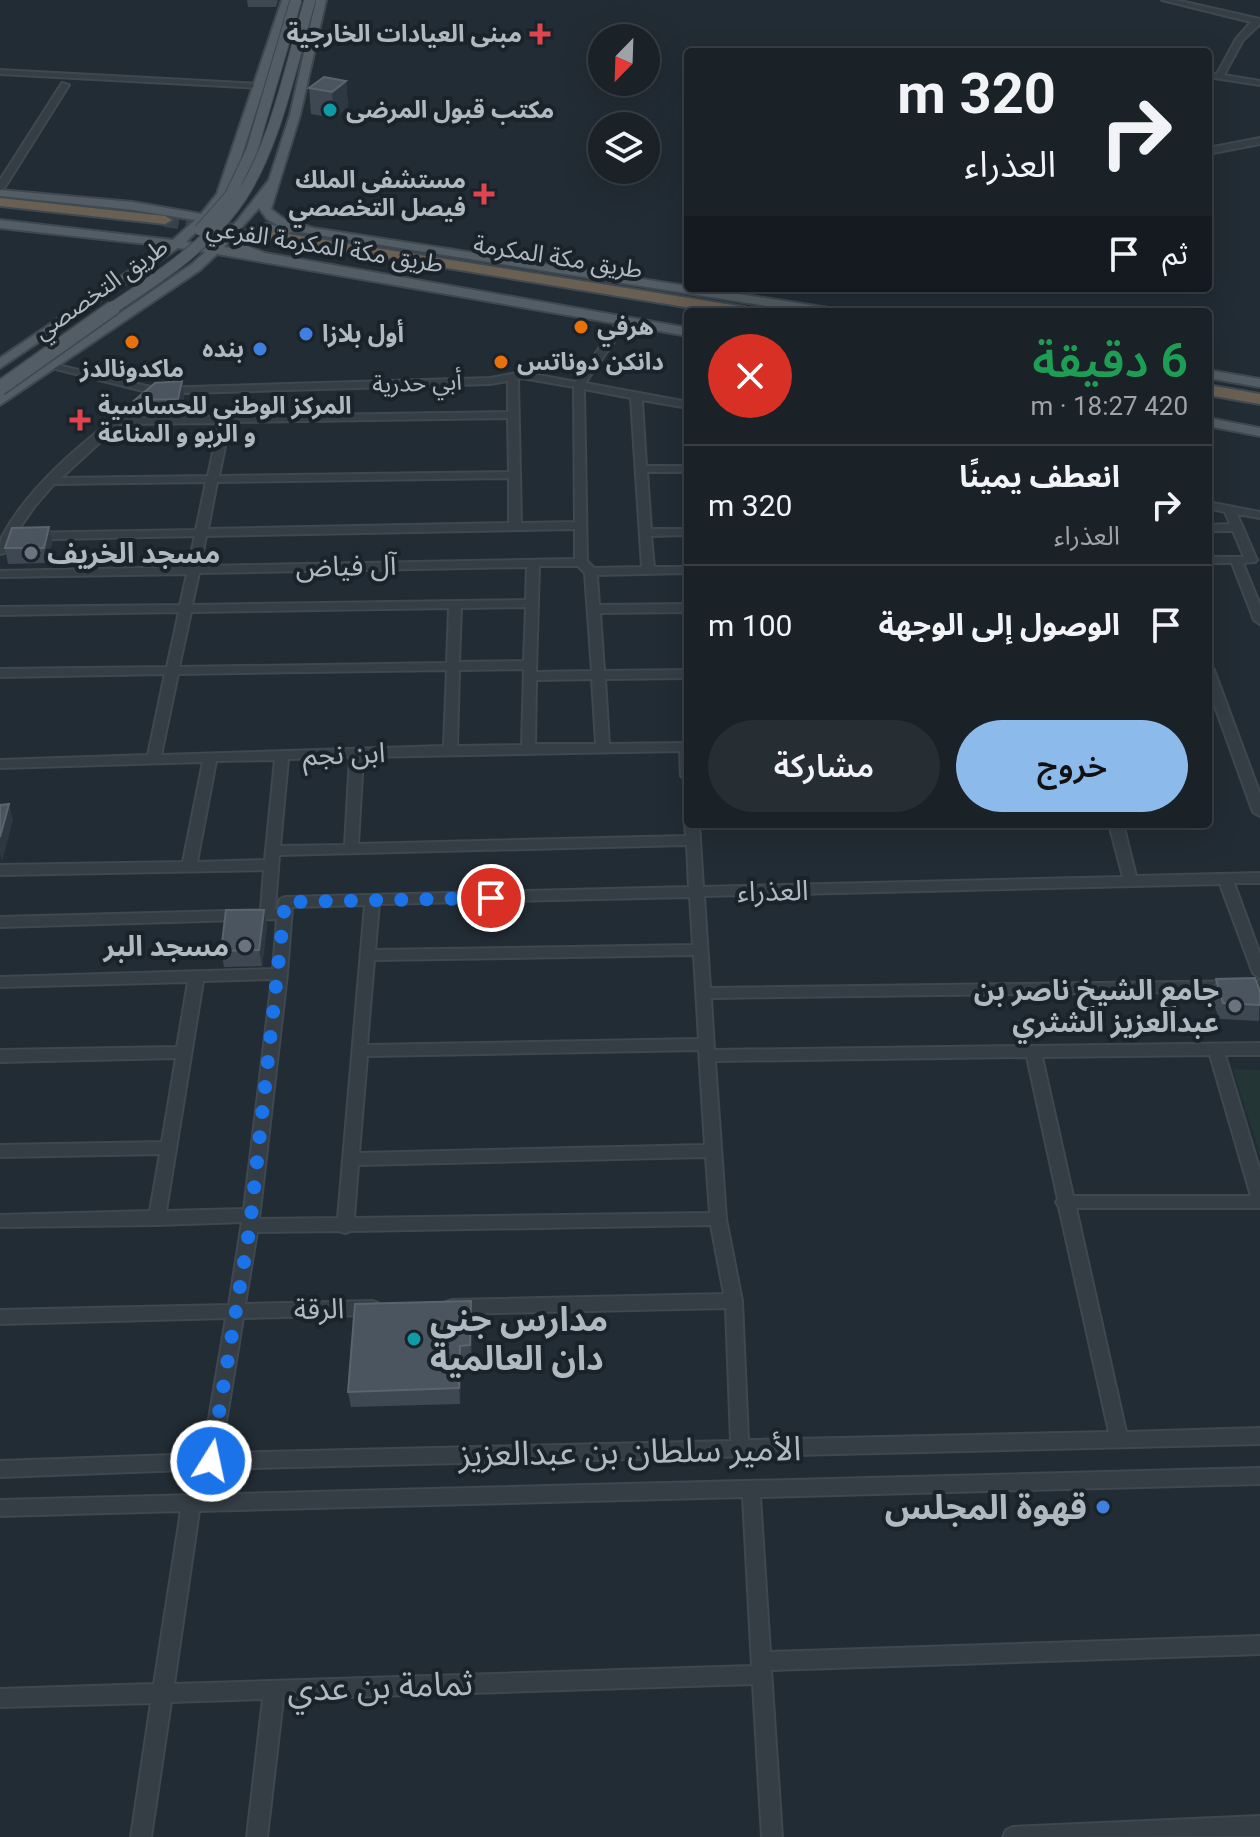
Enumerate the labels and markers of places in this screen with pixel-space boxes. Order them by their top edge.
place label: مبنى العيادات الخارجية [286,20,522,48]
marker: مبنى العيادات الخارجية [529,23,551,45]
place label: مكتب قبول المرضى [346,96,554,125]
marker: مكتب قبول المرضى [321,101,339,119]
place label: مستشفى الملك فيصل التخصصي [288,166,466,228]
marker: مستشفى الملك فيصل التخصصي [473,183,495,205]
place label: هرفي [597,313,654,347]
marker: هرفي [572,318,590,336]
place label: أول بلازا [322,319,404,348]
marker: أول بلازا [297,325,315,343]
marker: ماكدونالدز [123,333,141,351]
place label: بنده [202,335,244,363]
marker: بنده [251,340,269,358]
place label: دانكن دوناتس [517,348,664,376]
marker: دانكن دوناتس [492,353,510,371]
place label: ماكدونالدز [79,355,184,383]
place label: المركز الوطني للحساسية و الربو و المناعة [98,392,352,448]
marker: المركز الوطني للحساسية و الربو و المناعة [69,409,91,431]
place label: مسجد الخريف [47,537,220,570]
marker: مسجد الخريف [22,544,40,562]
pin [457,864,525,932]
place label: مسجد البر [103,930,229,963]
marker: مسجد البر [236,937,254,955]
place label: جامع الشيخ ناصر بن عبدالعزيز الشثري [974,974,1219,1044]
marker: جامع الشيخ ناصر بن عبدالعزيز الشثري [1226,997,1244,1015]
place label: مدارس جنى دان العالمية [430,1299,608,1378]
marker: مدارس جنى دان العالمية [405,1330,423,1348]
place label: قهوة المجلس [885,1487,1087,1527]
marker: قهوة المجلس [1094,1498,1112,1516]

